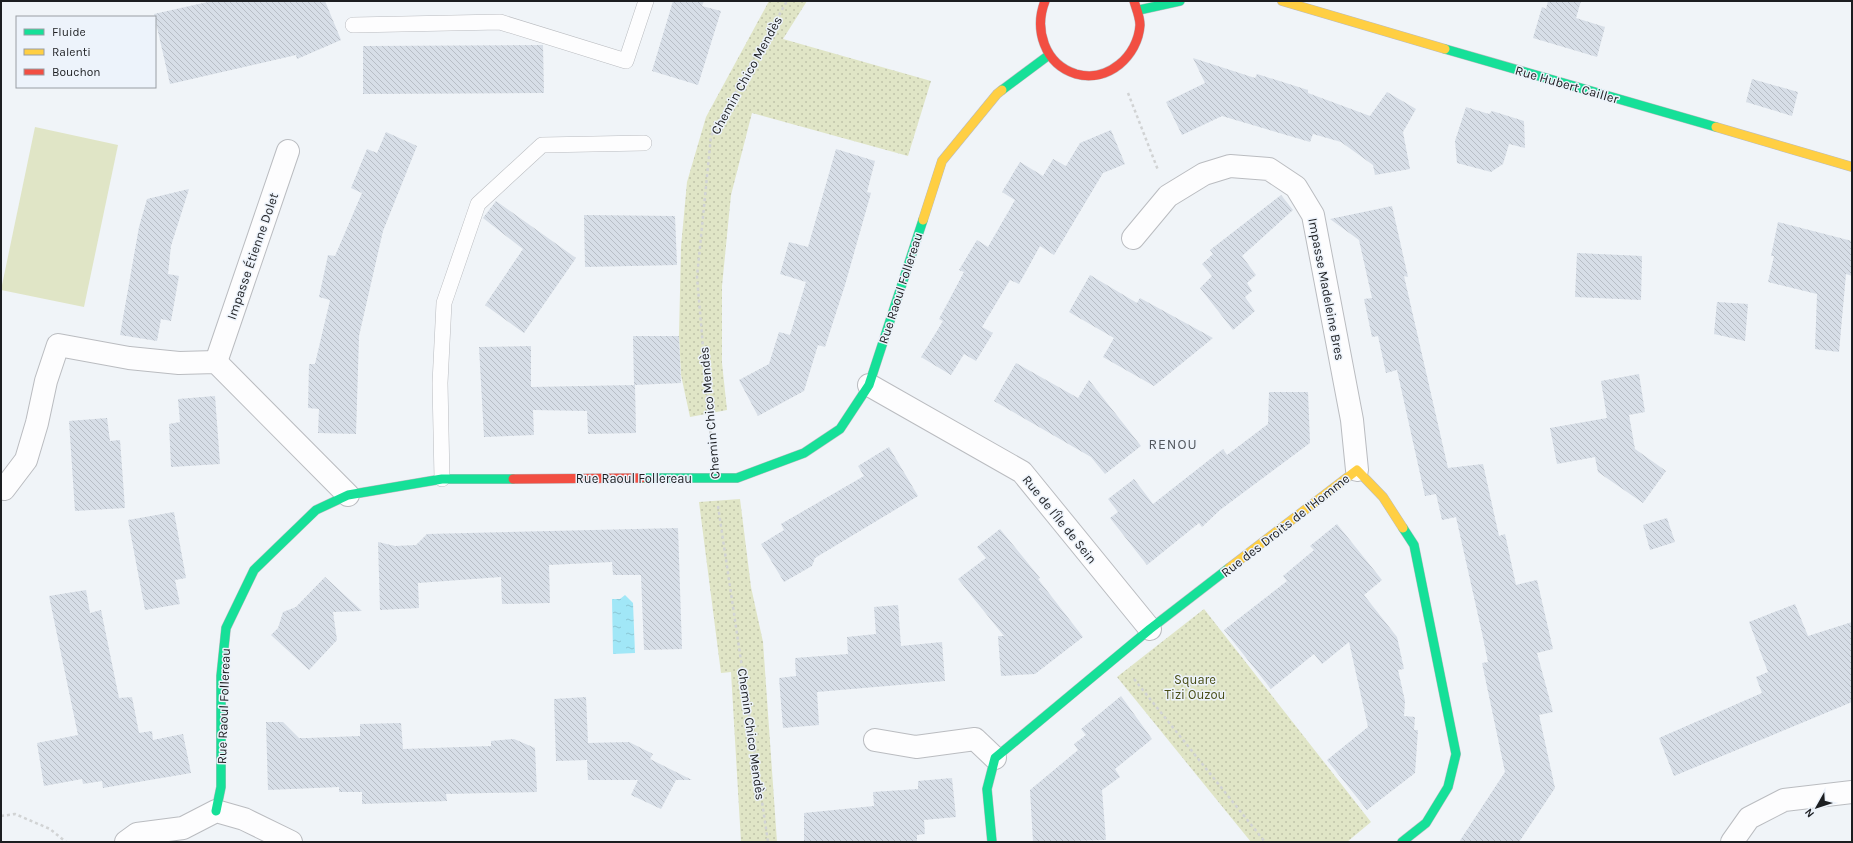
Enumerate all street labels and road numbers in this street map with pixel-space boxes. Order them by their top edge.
street label: Chemin Chico Mendès [708,13,785,137]
street label: Rue Hubert Cailler [1513,63,1621,106]
street label: Impasse Étienne Dolet [222,190,281,322]
street label: Impasse Madeleine Bres [1305,217,1348,362]
street label: Rue Raoul Follereau [875,231,926,346]
street label: Chemin Chico Mendès [696,346,723,480]
street label: Rue des Droits de l'Homme [1218,470,1353,580]
street label: Rue Raoul Follereau [576,471,692,486]
street label: Rue de l'Île de Sein [1019,472,1101,566]
street label: Rue Raoul Follereau [214,648,233,764]
street label: Chemin Chico Mendès [735,667,768,801]

